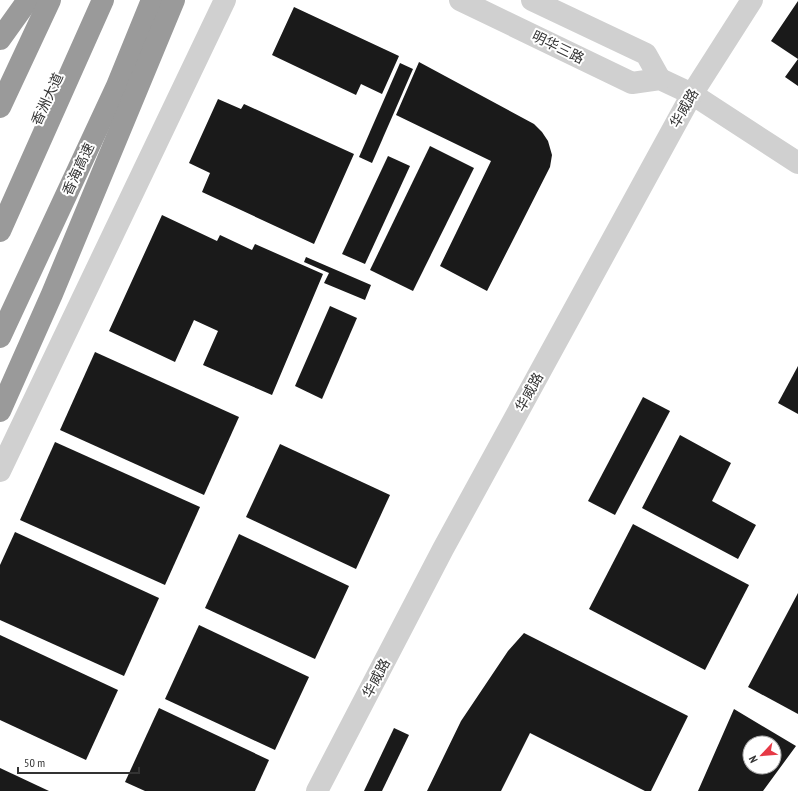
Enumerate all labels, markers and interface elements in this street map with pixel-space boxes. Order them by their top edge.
street label: 明华三路 [529,27,587,67]
street label: 香洲大道 [27,70,67,128]
street label: 华威路 [666,85,702,131]
street label: 香海高速 [58,140,98,198]
street label: 华威路 [511,369,547,415]
street label: 华威路 [358,655,394,701]
north arrow [742,735,782,775]
scale bar [18,749,139,775]
text: N [745,754,761,765]
text: 50 m [24,755,45,770]

